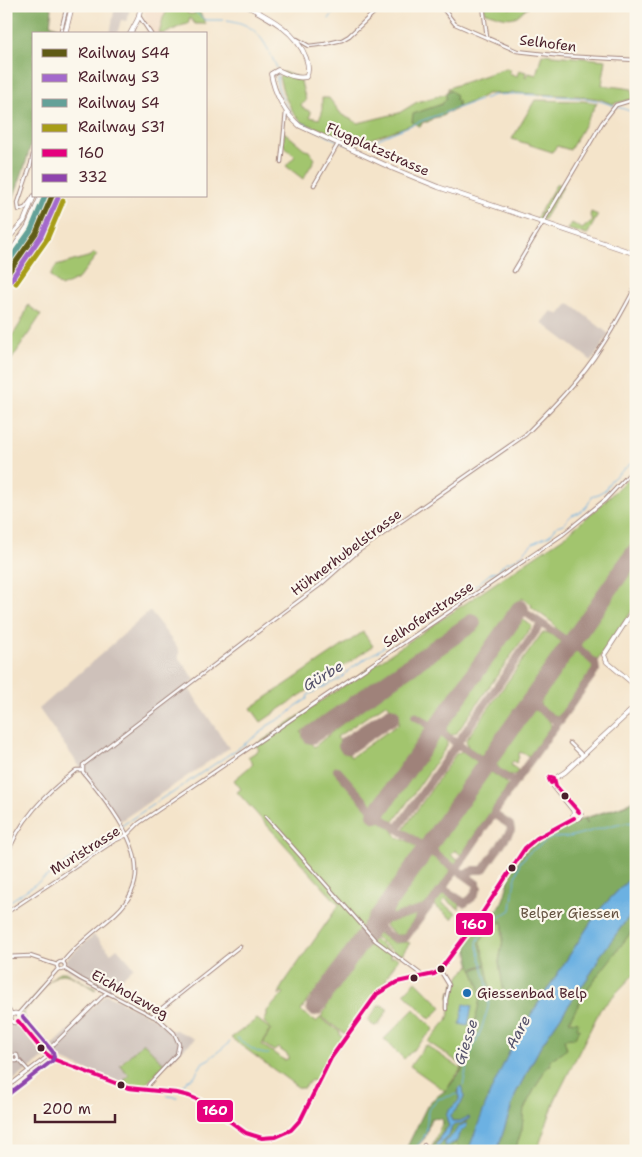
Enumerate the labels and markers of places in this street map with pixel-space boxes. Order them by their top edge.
unlabelled marker [560,791,570,801]
unlabelled marker [507,863,517,873]
unlabelled marker [436,964,446,974]
unlabelled marker [409,973,419,983]
place label: Giessenbad Belp [477,984,587,1002]
marker: Giessenbad Belp [461,987,473,999]
unlabelled marker [36,1043,46,1053]
unlabelled marker [116,1080,126,1090]

